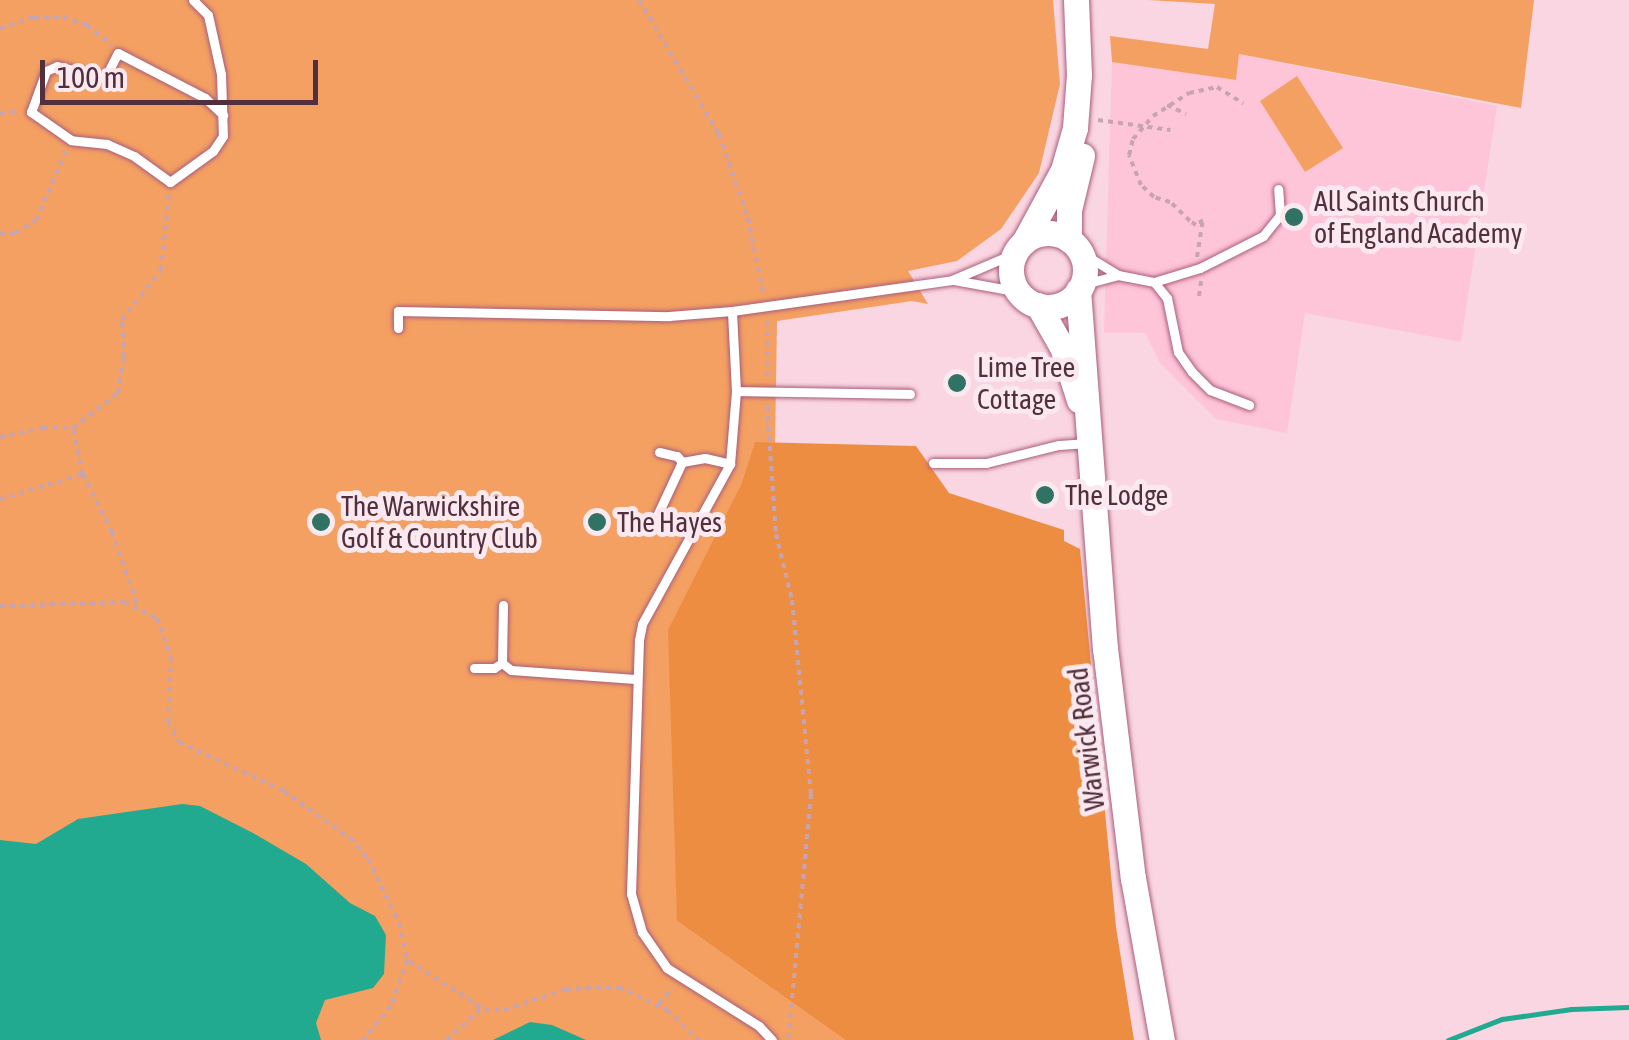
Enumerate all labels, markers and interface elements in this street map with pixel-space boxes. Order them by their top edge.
scale bar [45,40,322,102]
text: 100 m [57,60,125,94]
place label: All Saints Church of England Academy [1314,184,1522,250]
marker: All Saints Church of England Academy [1283,206,1305,228]
place label: Lime Tree Cottage [977,350,1075,416]
marker: Lime Tree Cottage [946,372,968,394]
place label: The Lodge [1065,478,1168,512]
marker: The Lodge [1034,484,1056,506]
place label: The Warwickshire Golf & Country Club [341,489,538,555]
place label: The Hayes [617,505,722,539]
marker: The Warwickshire Golf & Country Club [310,511,332,533]
marker: The Hayes [586,511,608,533]
street label: Warwick Road [1061,666,1111,812]

